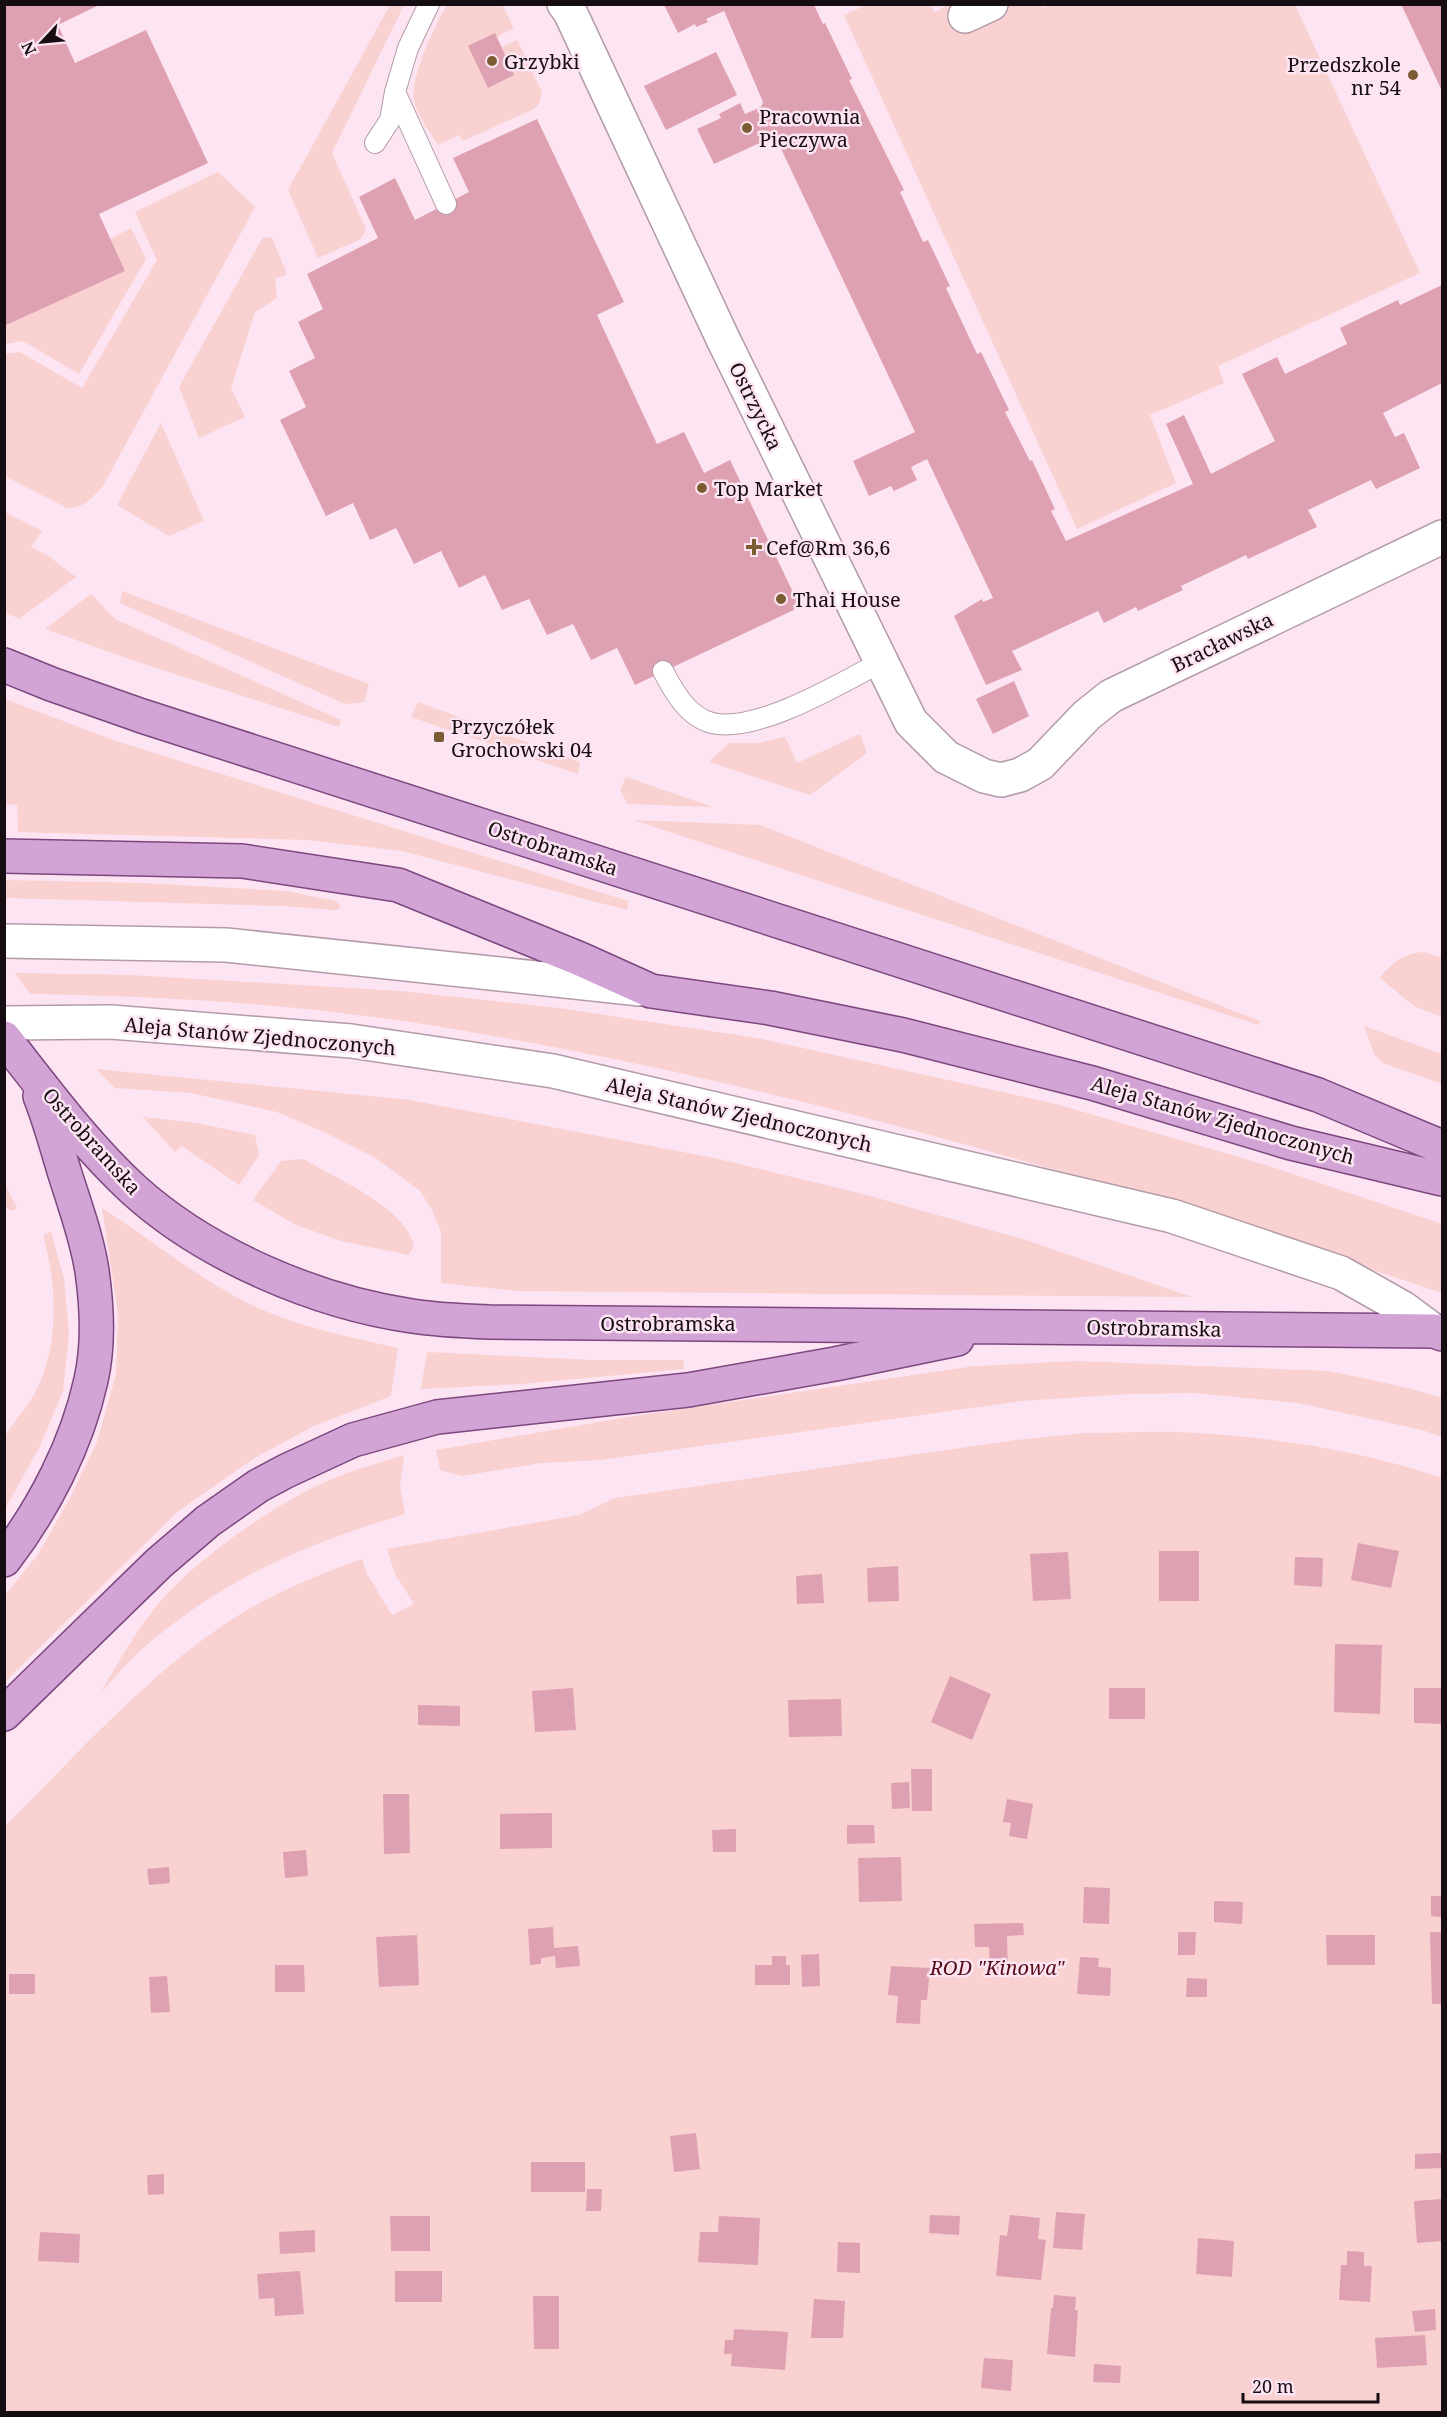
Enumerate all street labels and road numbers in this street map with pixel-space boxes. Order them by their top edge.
street label: Ostrzycka [723,358,789,454]
street label: Bracławska [1167,606,1277,678]
street label: Ostrobramska [484,814,622,882]
street label: Aleja Stanów Zjednoczonych [123,1011,397,1061]
street label: Aleja Stanów Zjednoczonych [1088,1069,1358,1171]
street label: Aleja Stanów Zjednoczonych [603,1070,875,1158]
street label: Ostrobramska [37,1082,147,1200]
street label: Ostrobramska [600,1310,736,1337]
street label: Ostrobramska [1086,1313,1222,1343]

